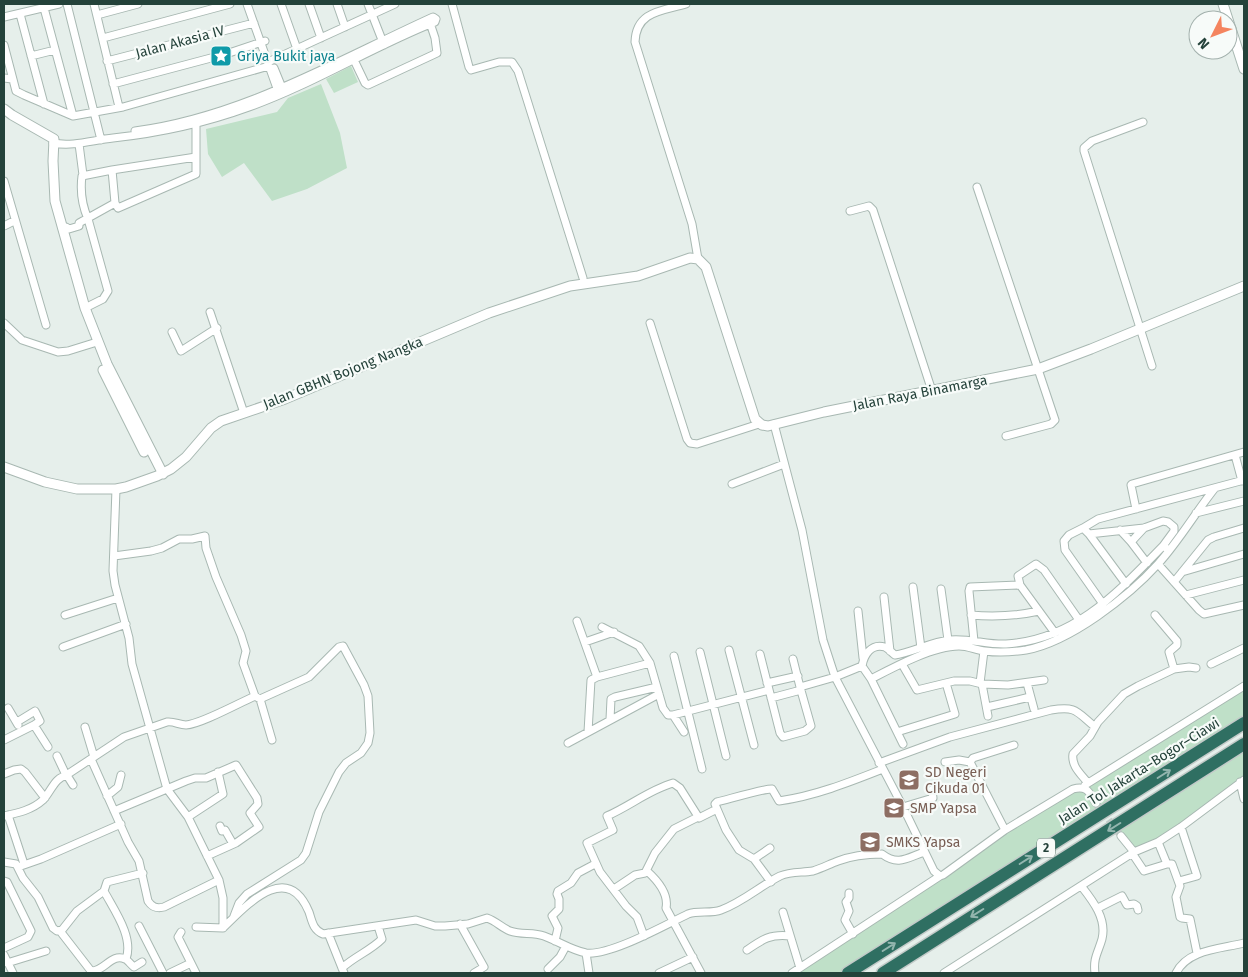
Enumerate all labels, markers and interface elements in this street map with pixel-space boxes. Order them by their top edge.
north arrow [1188,10,1238,60]
street label: Jalan Akasia IV [134,22,227,62]
text: N [1194,34,1213,53]
place icon: Griya Bukit jaya [209,44,233,68]
place label: Griya Bukit jaya [237,48,335,65]
street label: Jalan GBHN Bojong Nangka [261,333,425,413]
street label: Jalan Raya Binamarga [851,372,989,414]
street label: Jalan Tol Jakarta–Bogor–Ciawi [1055,714,1223,828]
place label: SD Negeri Cikuda 01 [925,764,987,797]
school or university icon: SD Negeri Cikuda 01 [897,768,921,792]
one-way arrow [1156,768,1170,778]
school or university icon: SMP Yapsa [882,796,906,820]
place label: SMP Yapsa [910,800,977,817]
one-way arrow [1108,822,1122,832]
school or university icon: SMKS Yapsa [858,830,882,854]
place label: SMKS Yapsa [886,834,960,851]
road number: 2 [1037,838,1055,858]
one-way arrow [1019,855,1033,865]
one-way arrow [970,908,984,919]
one-way arrow [882,942,896,953]

